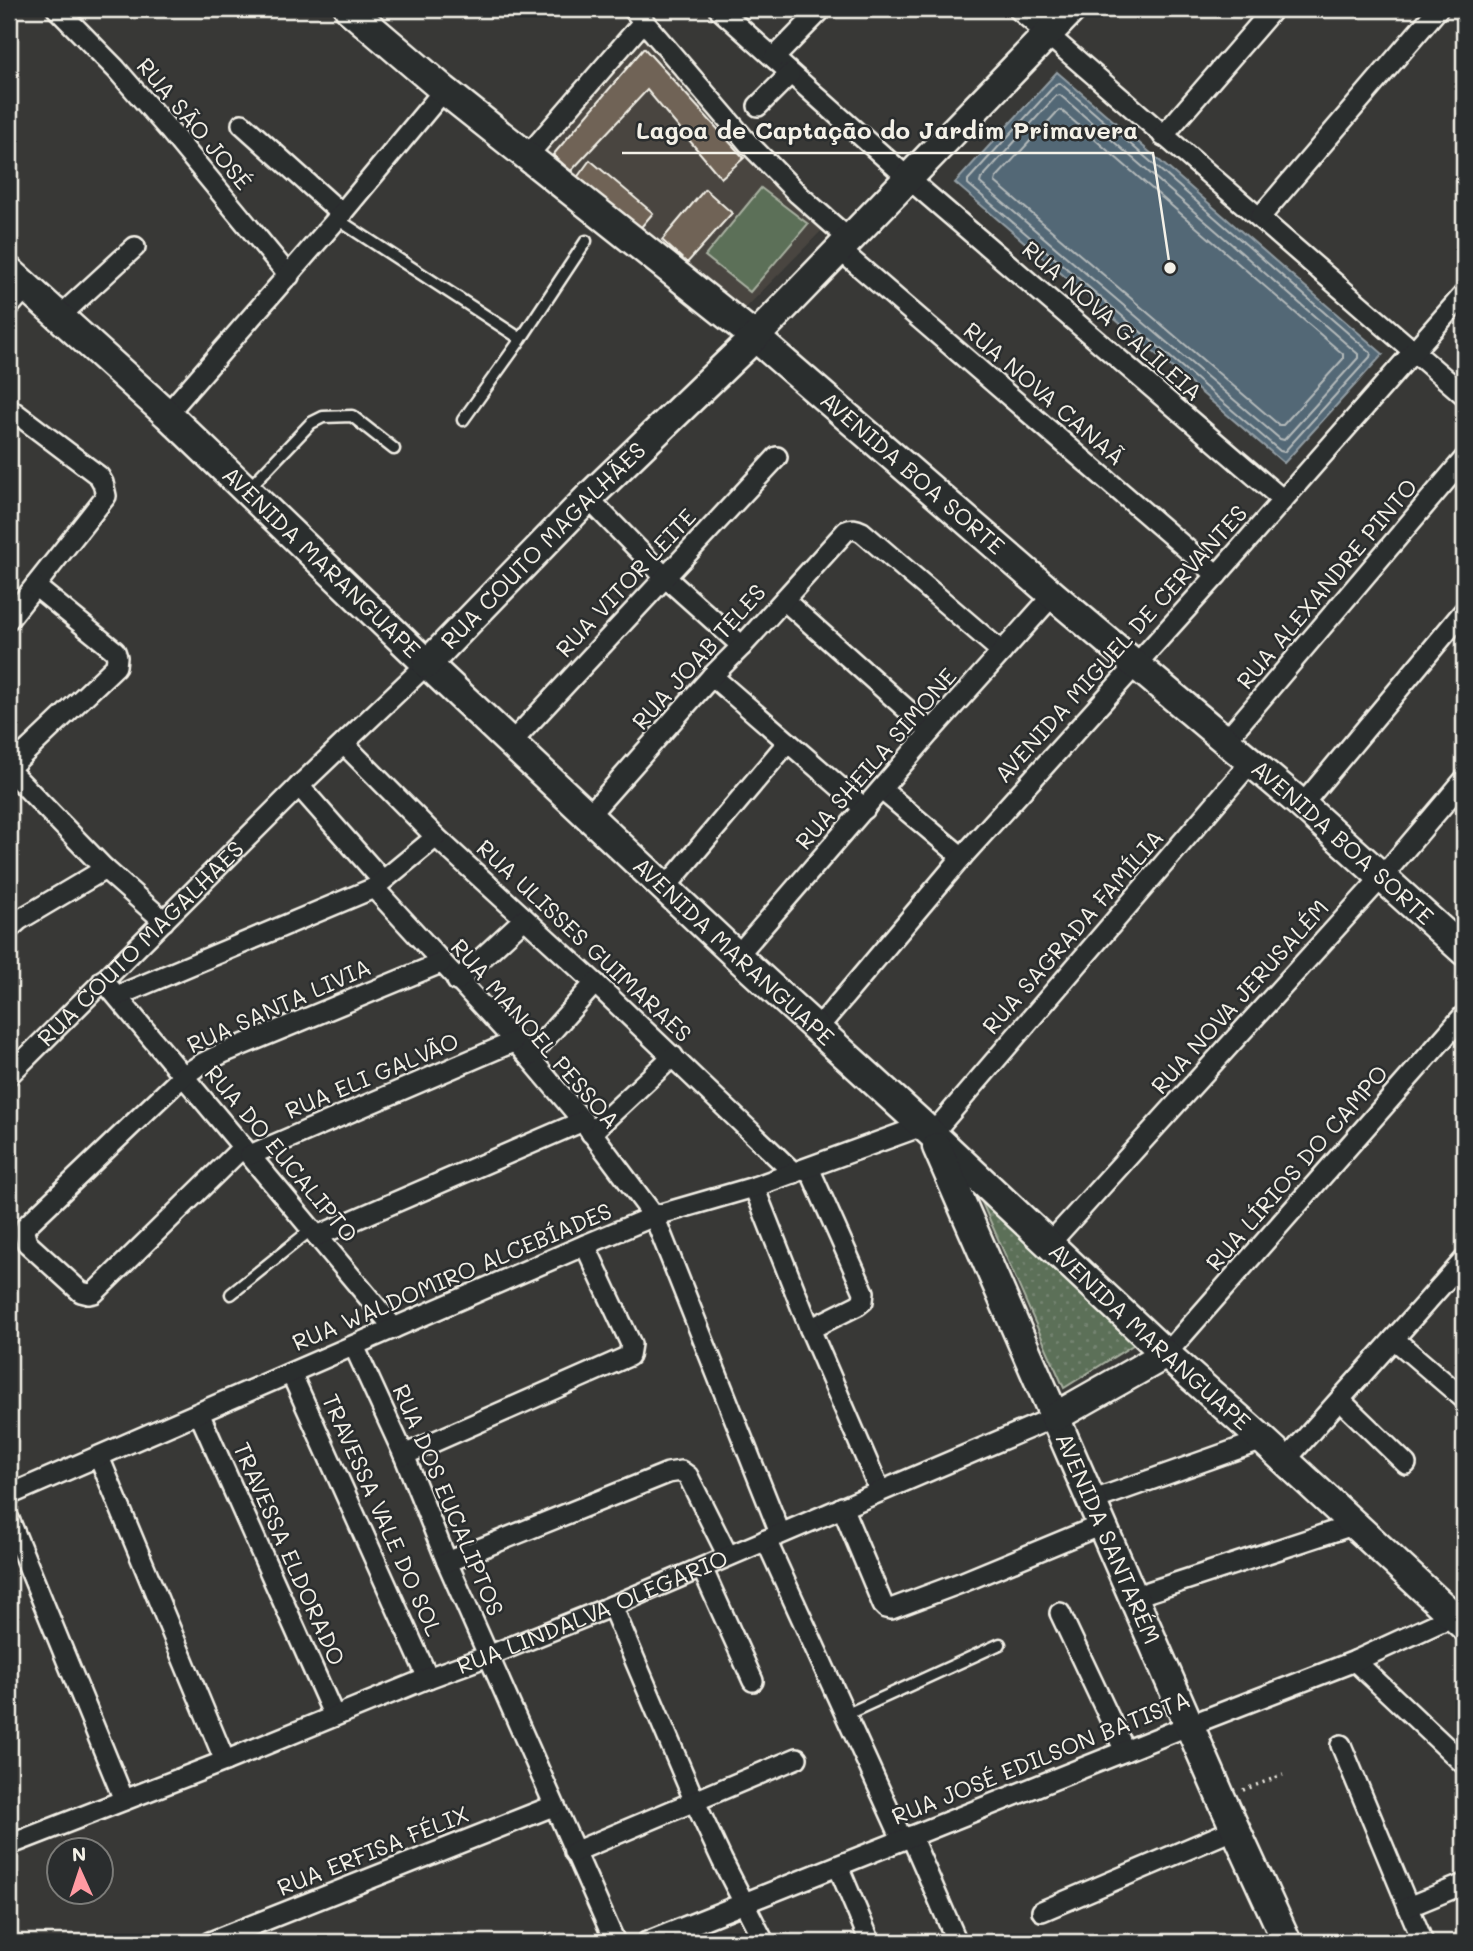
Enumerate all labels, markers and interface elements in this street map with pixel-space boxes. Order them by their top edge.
street label: RUA SÃO JOSÉ [131,51,259,196]
callout: Lagoa de Captação do Jardim Primavera [622,108,1153,153]
text: Lagoa de Captação do Jardim Primavera [636,114,1138,145]
street label: RUA NOVA GALILEIA [1016,234,1209,407]
street label: RUA NOVA CANAÃ [958,315,1132,472]
street label: AVENIDA BOA SORTE [815,384,1011,560]
street label: RUA COUTO MAGALHÃES [434,435,651,655]
street label: AVENIDA MARANGUAPE [216,459,427,664]
street label: RUA ALEXANDRE PINTO [1229,472,1423,695]
street label: AVENIDA MIGUEL DE CERVANTES [987,498,1253,789]
street label: RUA VITOR LEITE [549,502,702,663]
street label: RUA JOAB TELES [625,577,772,735]
street label: RUA SHEILA SIMONE [788,661,962,855]
street label: AVENIDA BOA SORTE [1246,753,1441,931]
street label: RUA SAGRADA FAMÍLIA [975,823,1169,1040]
street label: RUA ULISSES GUIMARAES [471,833,699,1048]
street label: RUA COUTO MAGALHÃES [30,834,250,1052]
street label: AVENIDA MARANGUAPE [627,850,841,1052]
street label: RUA NOVA JERUSALÉM [1144,893,1335,1100]
street label: RUA MANOEL PESSOA [445,932,627,1135]
street label: RUA SANTA LIVIA [182,951,375,1059]
street label: RUA ELI GALVÃO [280,1025,463,1125]
street label: RUA DO EUCALIPTO [199,1058,365,1248]
street label: RUA LÍRIOS DO CAMPO [1199,1058,1394,1277]
street label: RUA WALDOMIRO ALCEBÍADES [287,1195,616,1357]
street label: AVENIDA MARANGUAPE [1043,1236,1258,1436]
street label: RUA DOS EUCALIPTOS [387,1379,511,1620]
street label: TRAVESSA VALE DO SOL [316,1389,450,1640]
street label: AVENIDA SANTARÉM [1049,1428,1168,1648]
street label: TRAVESSA ELDORADO [227,1437,353,1670]
street label: RUA LINDALVA OLEGÁRIO [452,1542,732,1680]
street label: RUA JOSÉ EDILSON BATISTA [887,1683,1194,1831]
street label: RUA ERFISA FÉLIX [272,1798,473,1902]
north arrow [46,1836,116,1906]
text: N [71,1841,87,1866]

